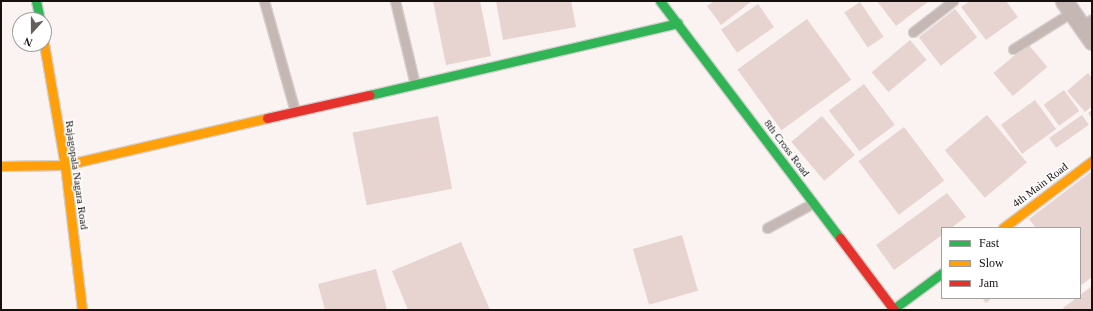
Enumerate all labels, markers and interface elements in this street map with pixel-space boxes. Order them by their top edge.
north arrow [12,12,52,52]
text: N [22,35,34,49]
street label: 8th Cross Road [761,117,813,179]
street label: Rajagopala Nagara Road [63,120,91,230]
street label: 4th Main Road [1010,160,1070,210]
legend [941,227,1081,299]
text: Fast [979,236,999,250]
text: Slow [979,256,1004,270]
text: Jam [979,276,998,290]

